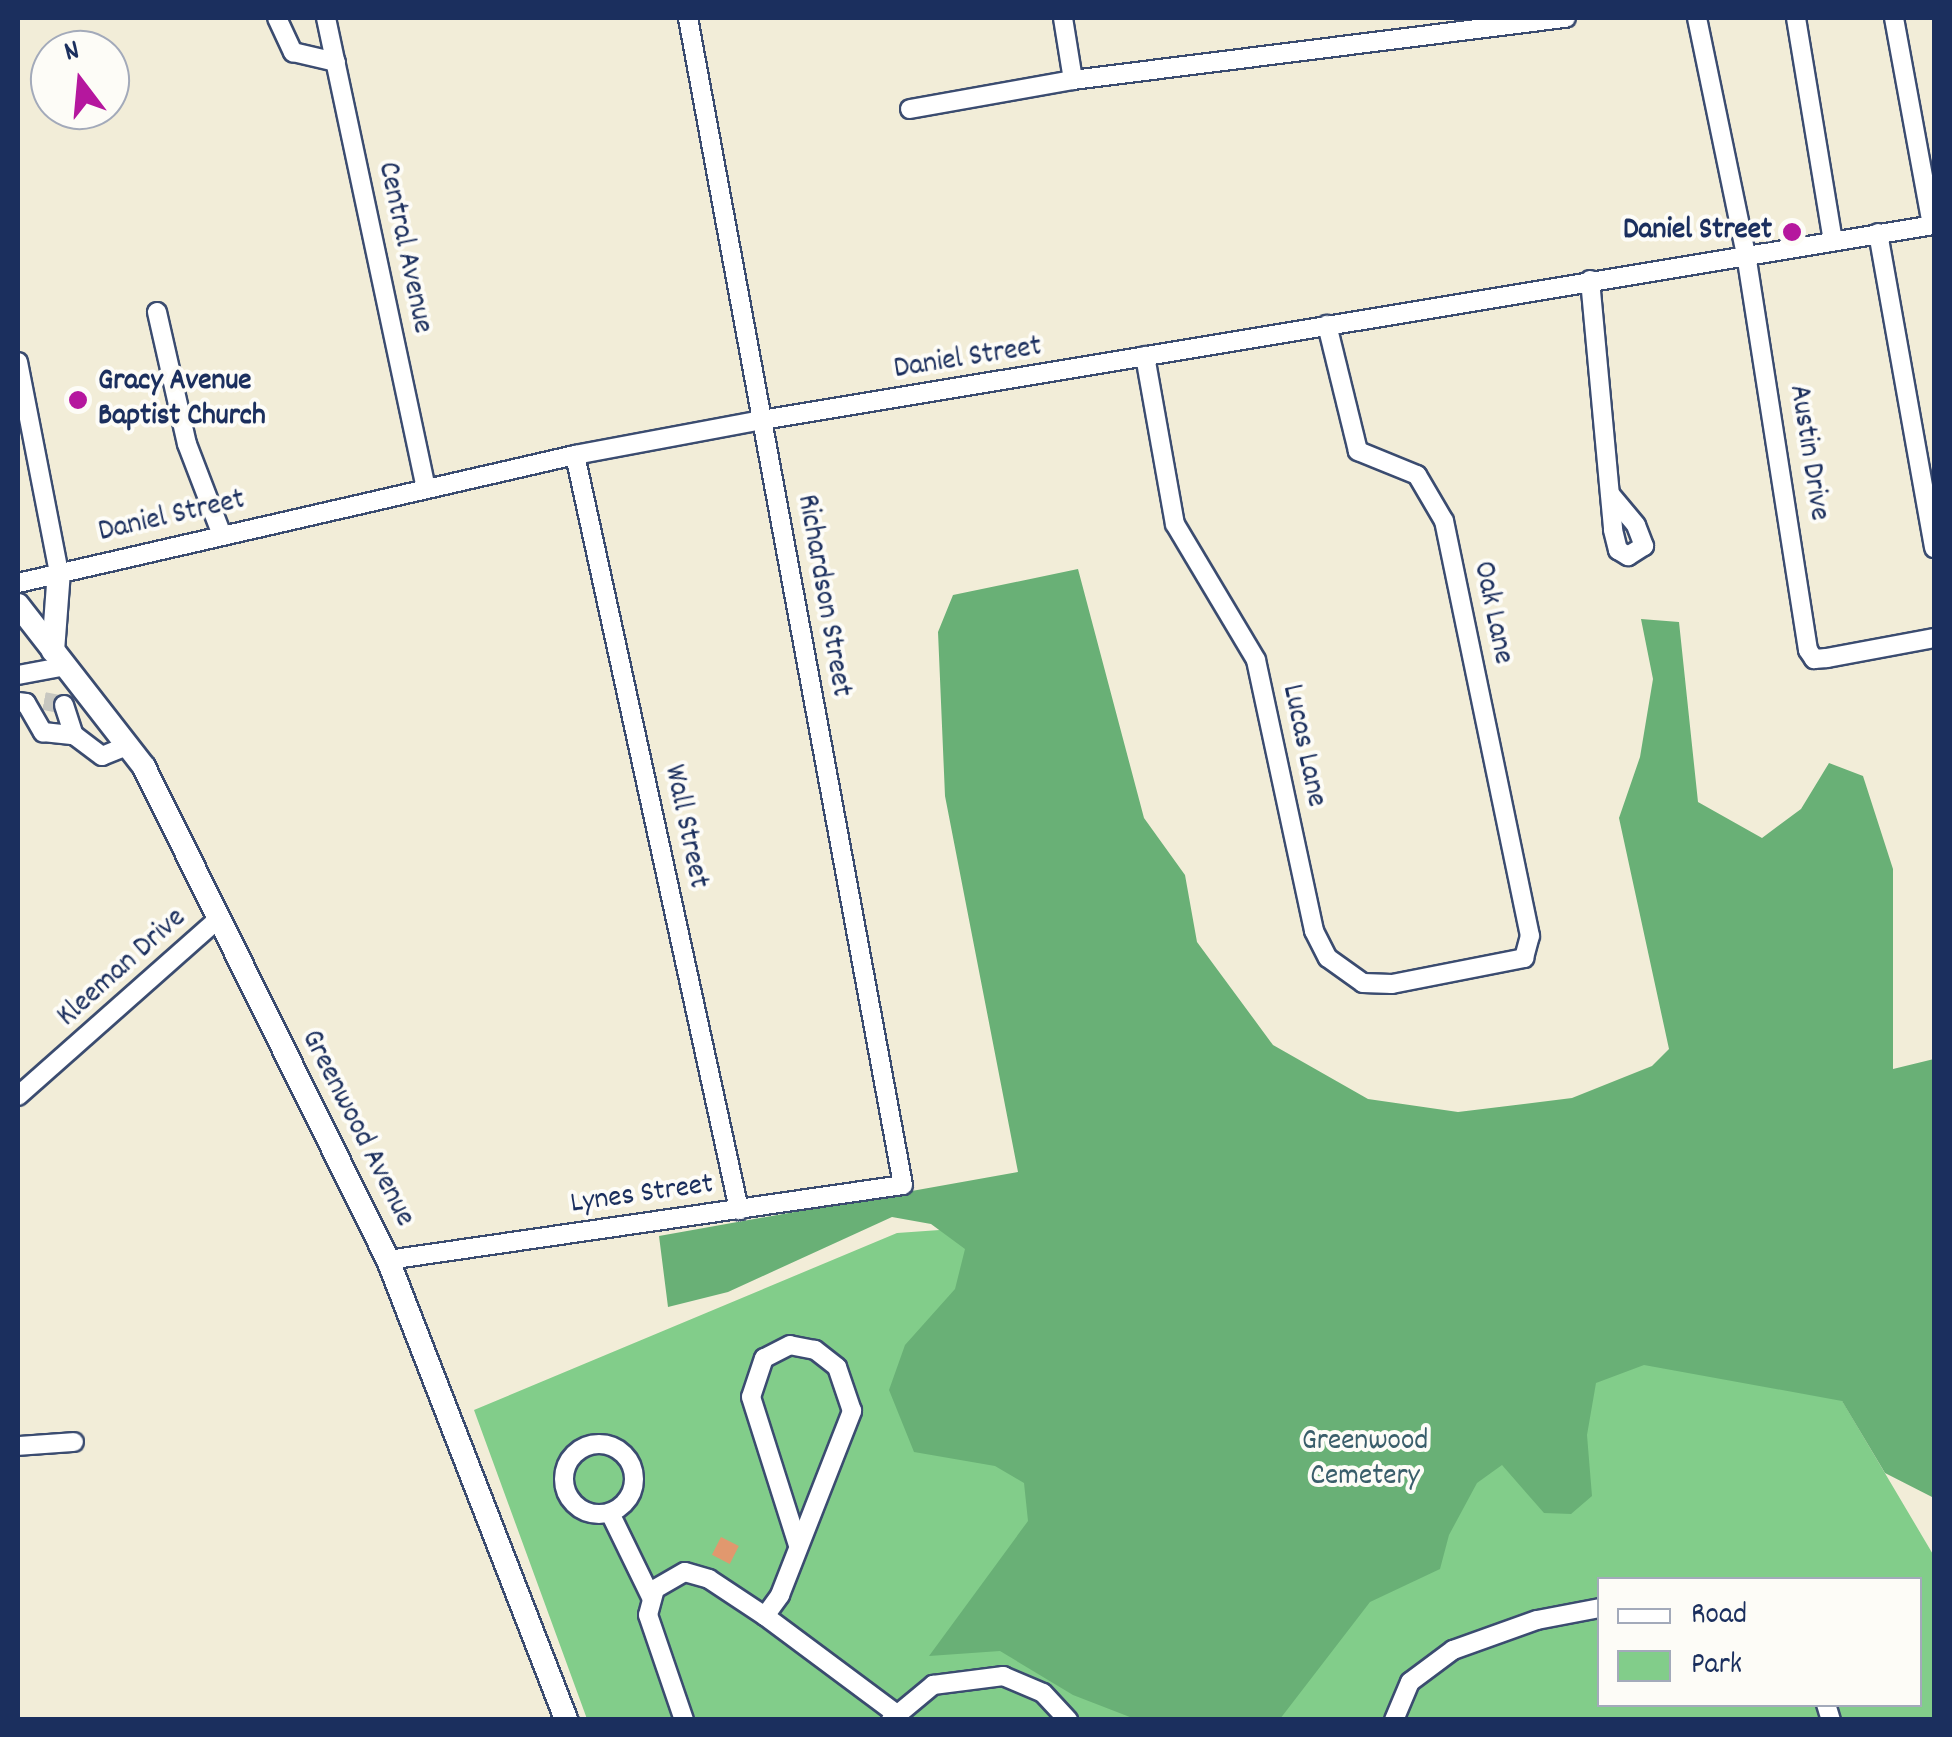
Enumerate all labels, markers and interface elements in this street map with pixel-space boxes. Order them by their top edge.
north arrow [30,30,130,130]
text: N [60,32,84,74]
street label: Central Avenue [367,159,439,337]
place label: Daniel Street [1623,214,1772,250]
marker: Daniel Street [1781,221,1803,243]
street label: Daniel Street [892,331,1044,389]
place label: Gracy Avenue Baptist Church [98,365,266,436]
street label: Austin Drive [1779,383,1835,523]
marker: Gracy Avenue Baptist Church [67,389,89,411]
street label: Daniel Street [95,484,249,552]
street label: Richardson Street [786,492,858,700]
street label: Oak Lane [1463,558,1519,668]
street label: Lucas Lane [1271,682,1333,810]
street label: Wall Street [653,762,715,892]
street label: Kleeman Drive [51,902,195,1036]
street label: Greenwood Avenue [291,1025,421,1233]
street label: Lynes Street [568,1168,716,1224]
park label: Greenwood Cemetery [1302,1425,1428,1496]
legend [1597,1577,1922,1707]
text: Road [1691,1595,1747,1638]
text: Park [1691,1645,1742,1688]

